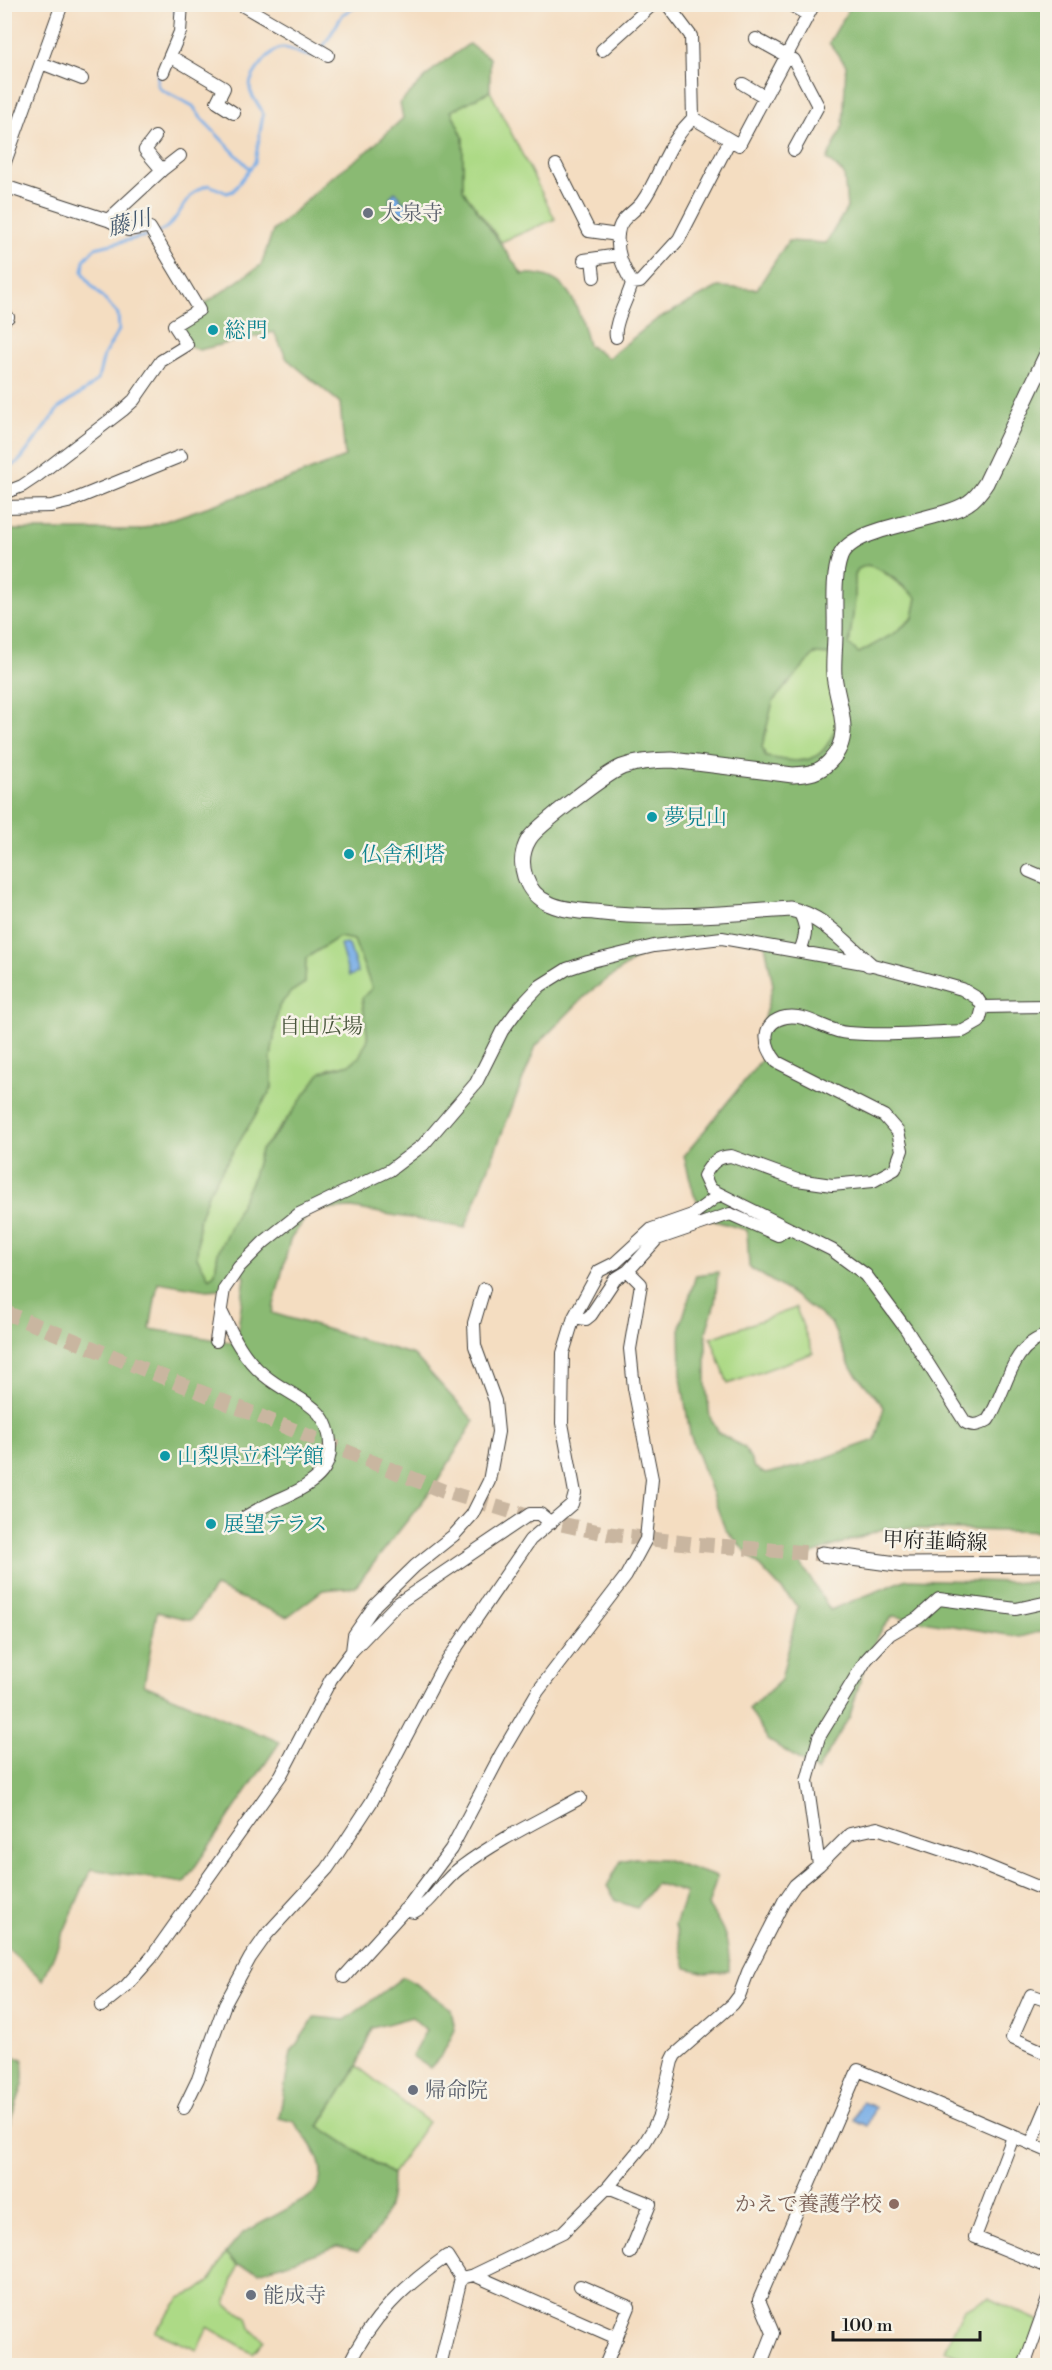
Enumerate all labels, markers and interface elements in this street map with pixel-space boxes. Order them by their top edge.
place label: 大泉寺 [380,201,443,227]
water label: 藤川 [105,204,156,242]
marker: 大泉寺 [361,206,375,220]
place label: 総門 [225,318,267,344]
marker: 総門 [206,323,220,337]
place label: 夢見山 [664,805,727,831]
marker: 夢見山 [645,810,659,824]
place label: 仏舎利塔 [361,842,445,868]
marker: 仏舎利塔 [342,847,356,861]
park label: 自由広場 [279,1014,363,1040]
place label: 山梨県立科学館 [177,1444,324,1470]
marker: 山梨県立科学館 [158,1449,172,1463]
place label: 展望テラス [223,1512,327,1538]
marker: 展望テラス [204,1517,218,1531]
street label: 甲府韮崎線 [882,1527,988,1557]
place label: 帰命院 [425,2078,488,2104]
marker: 帰命院 [406,2083,420,2097]
place label: かえで養護学校 [735,2192,882,2218]
marker: かえで養護学校 [887,2197,901,2211]
place label: 能成寺 [263,2283,326,2309]
marker: 能成寺 [244,2288,258,2302]
scale bar [833,2304,980,2342]
text: 100 m [842,2314,893,2337]

